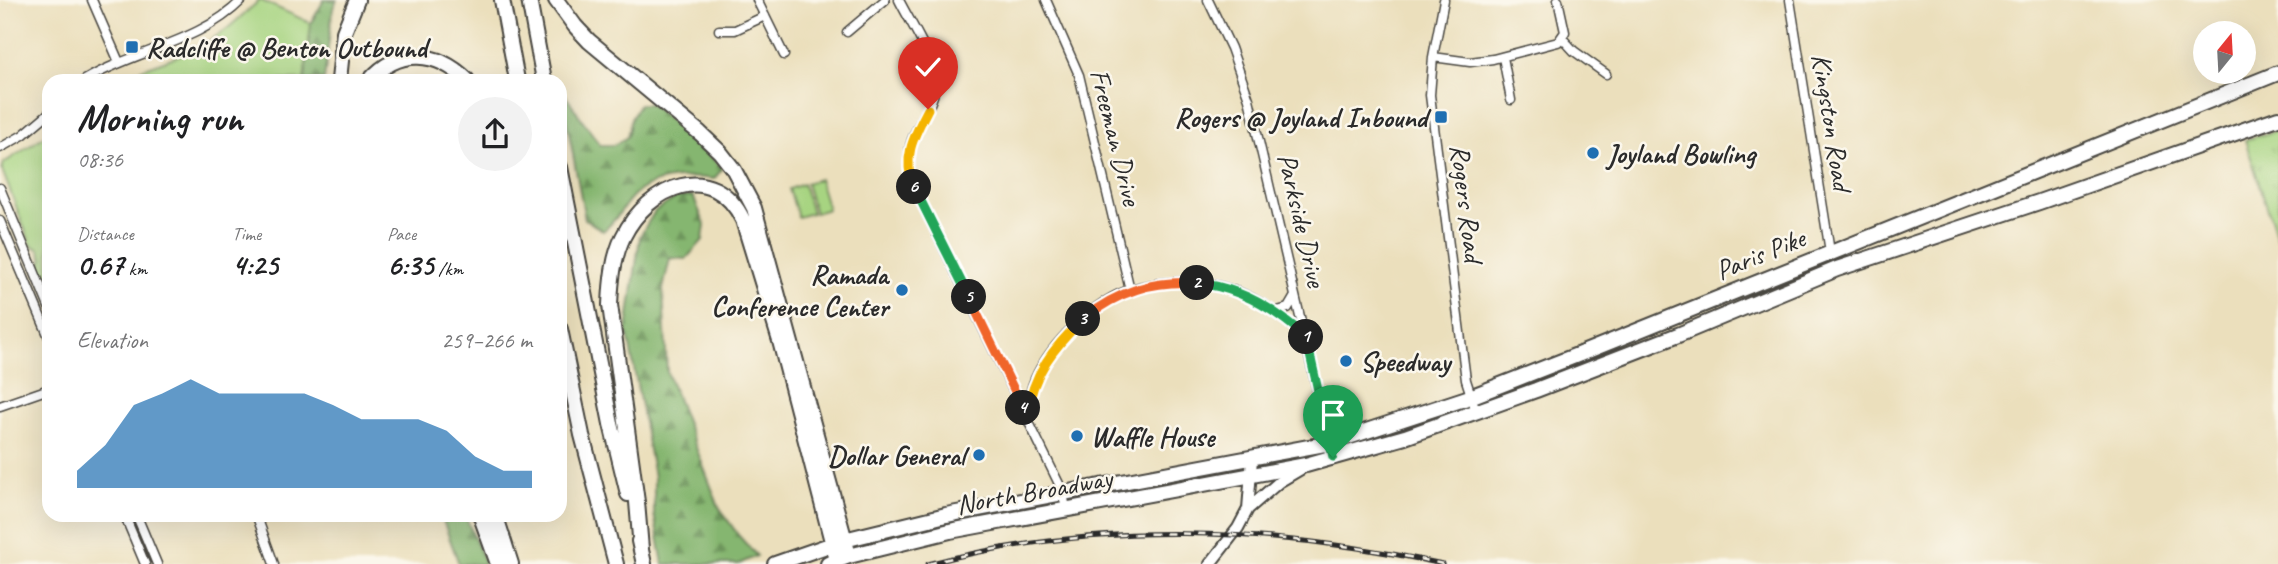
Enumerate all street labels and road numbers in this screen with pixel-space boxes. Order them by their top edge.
street label: Kingston Road [1804,51,1861,197]
street label: Freeman Drive [1082,65,1150,211]
street label: Rogers Road [1442,142,1492,268]
street label: Parkside Drive [1270,150,1335,292]
street label: Paris Pike [1710,220,1812,288]
street label: North Broadway [953,460,1117,522]

